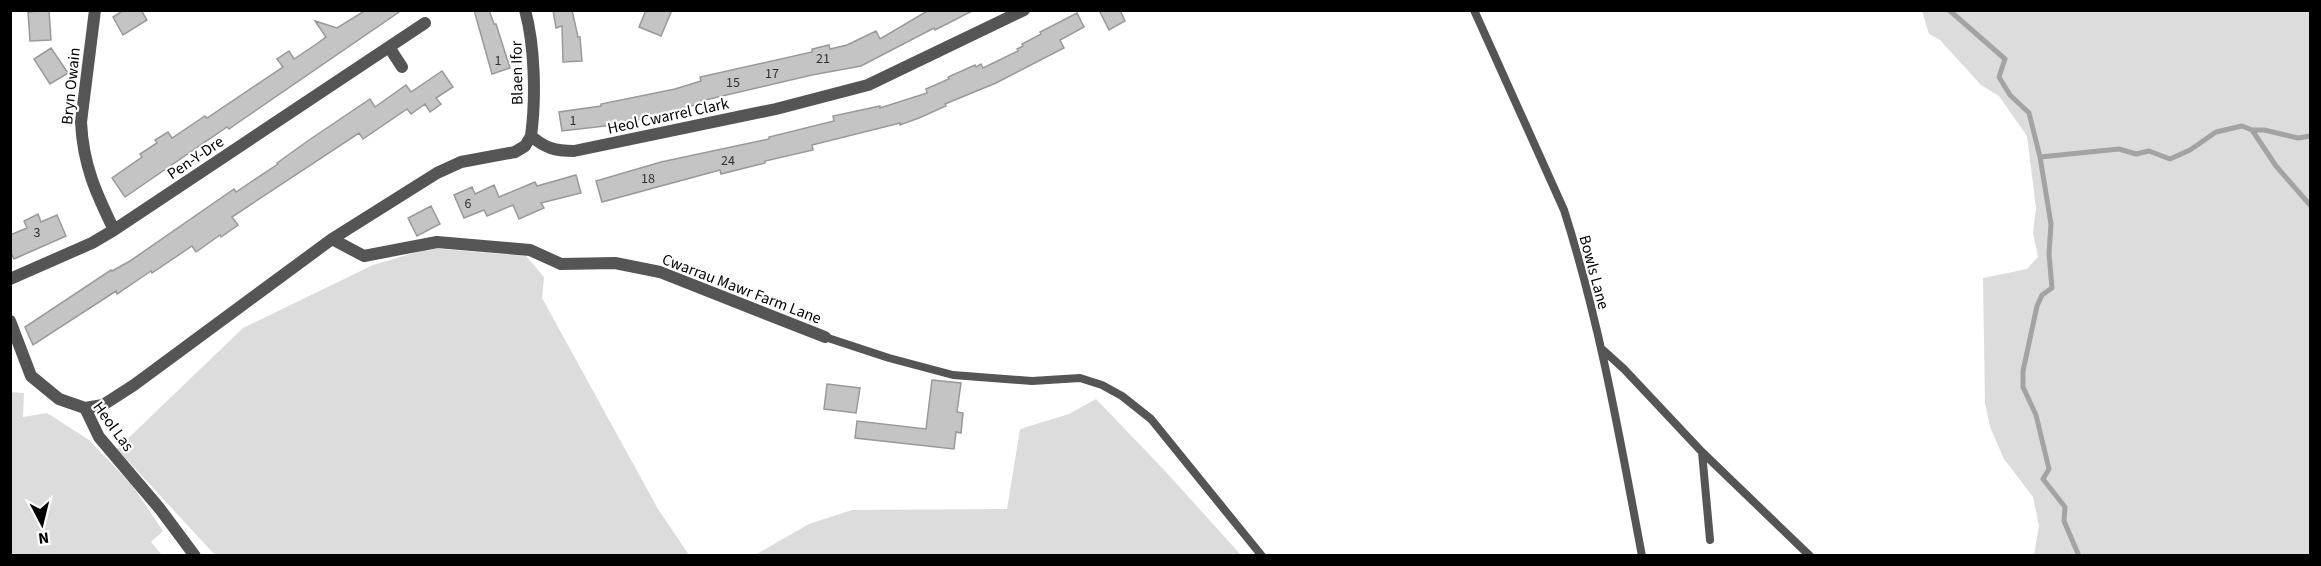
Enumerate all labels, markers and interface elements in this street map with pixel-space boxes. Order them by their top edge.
street label: Blaen Ifor [505,40,529,105]
street label: Bryn Owain [56,46,86,126]
house number: 21 [816,49,830,69]
house number: 1 [495,51,502,71]
house number: 17 [765,64,779,84]
house number: 15 [726,73,740,93]
street label: Heol Cwarrel Clark [605,92,731,140]
house number: 1 [570,111,577,131]
street label: Pen-Y-Dre [163,131,228,185]
house number: 24 [721,151,735,171]
house number: 18 [641,169,655,189]
house number: 6 [465,194,472,214]
house number: 3 [34,223,41,243]
street label: Bowls Lane [1574,233,1615,312]
street label: Cwarrau Mawr Farm Lane [659,248,825,330]
street label: Heol Las [88,397,139,456]
north arrow [12,494,72,554]
text: N [37,526,50,549]

